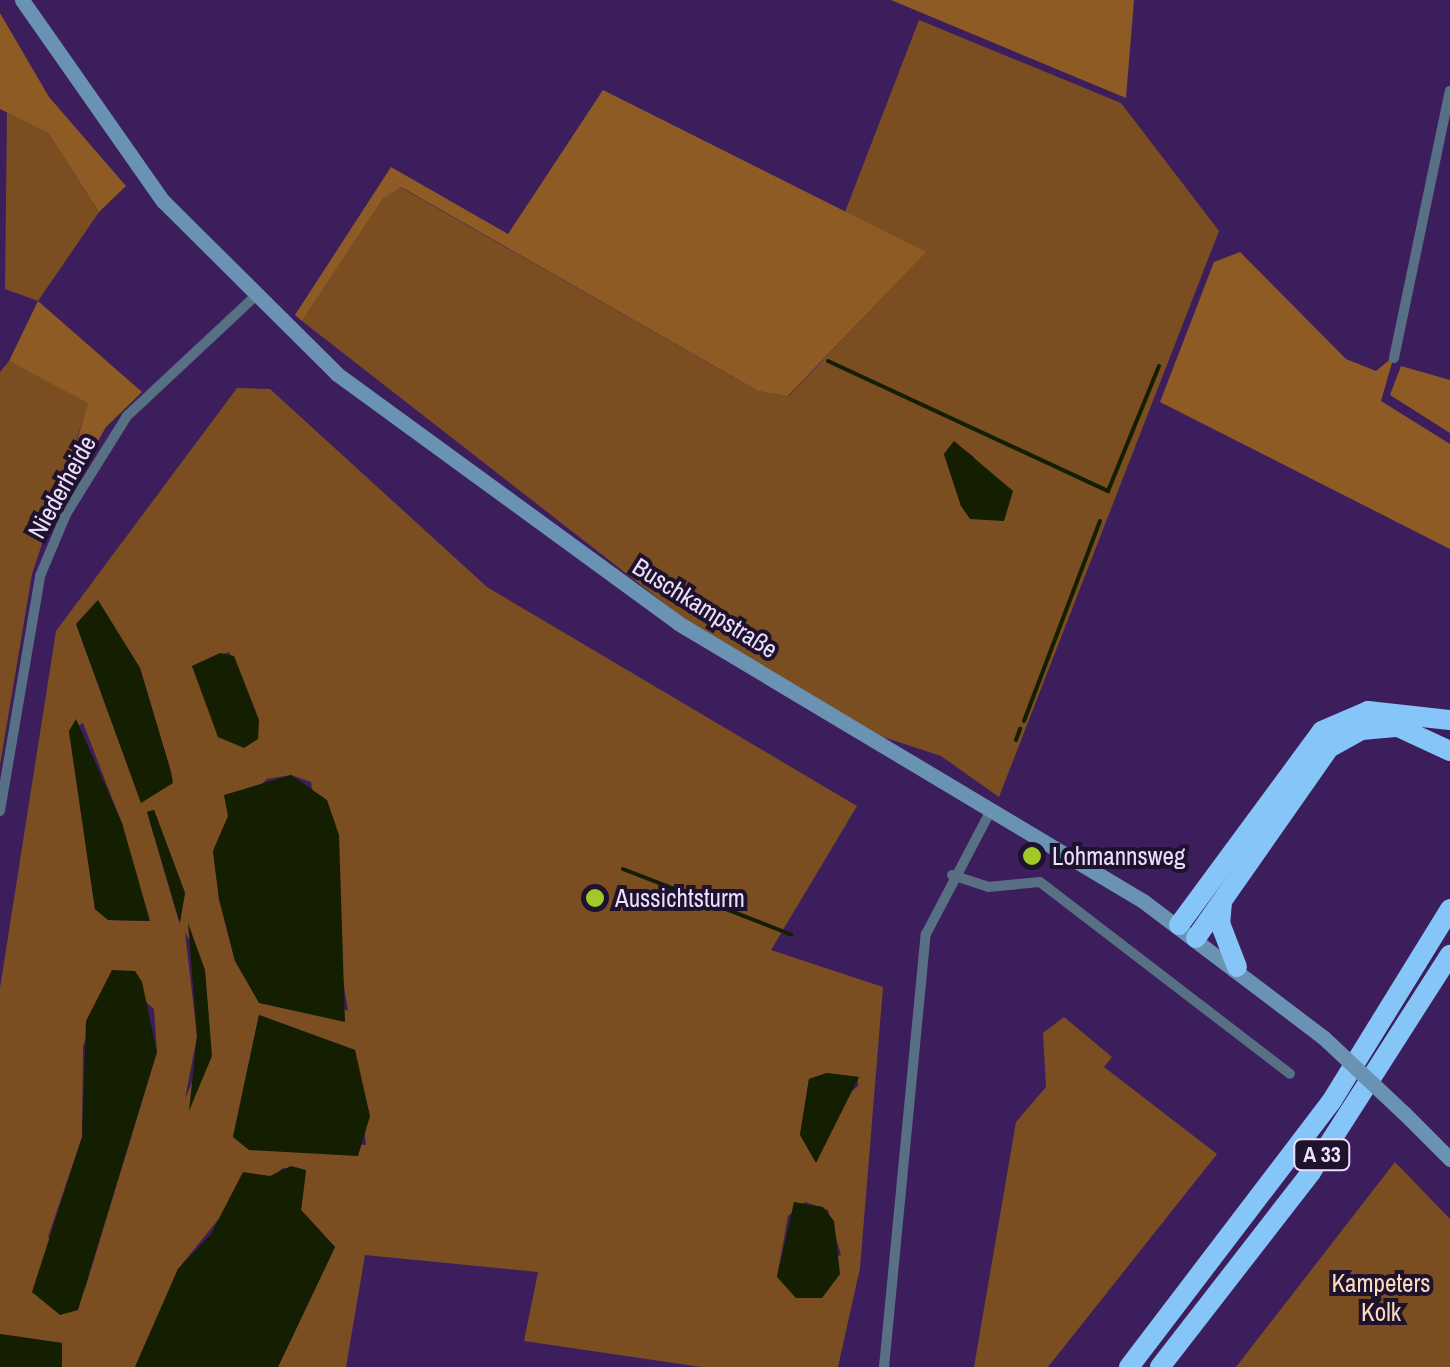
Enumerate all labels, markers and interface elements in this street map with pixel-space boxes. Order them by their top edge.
street label: Niederheide [22,430,102,544]
street label: Buschkampstraße [627,552,783,664]
place label: Lohmannsweg [1052,841,1185,871]
marker: Lohmannsweg [1021,845,1043,867]
place label: Aussichtsturm [615,883,745,913]
marker: Aussichtsturm [584,887,606,909]
road number: A 33 [1292,1138,1352,1172]
park label: Kampeters Kolk [1331,1269,1431,1328]

